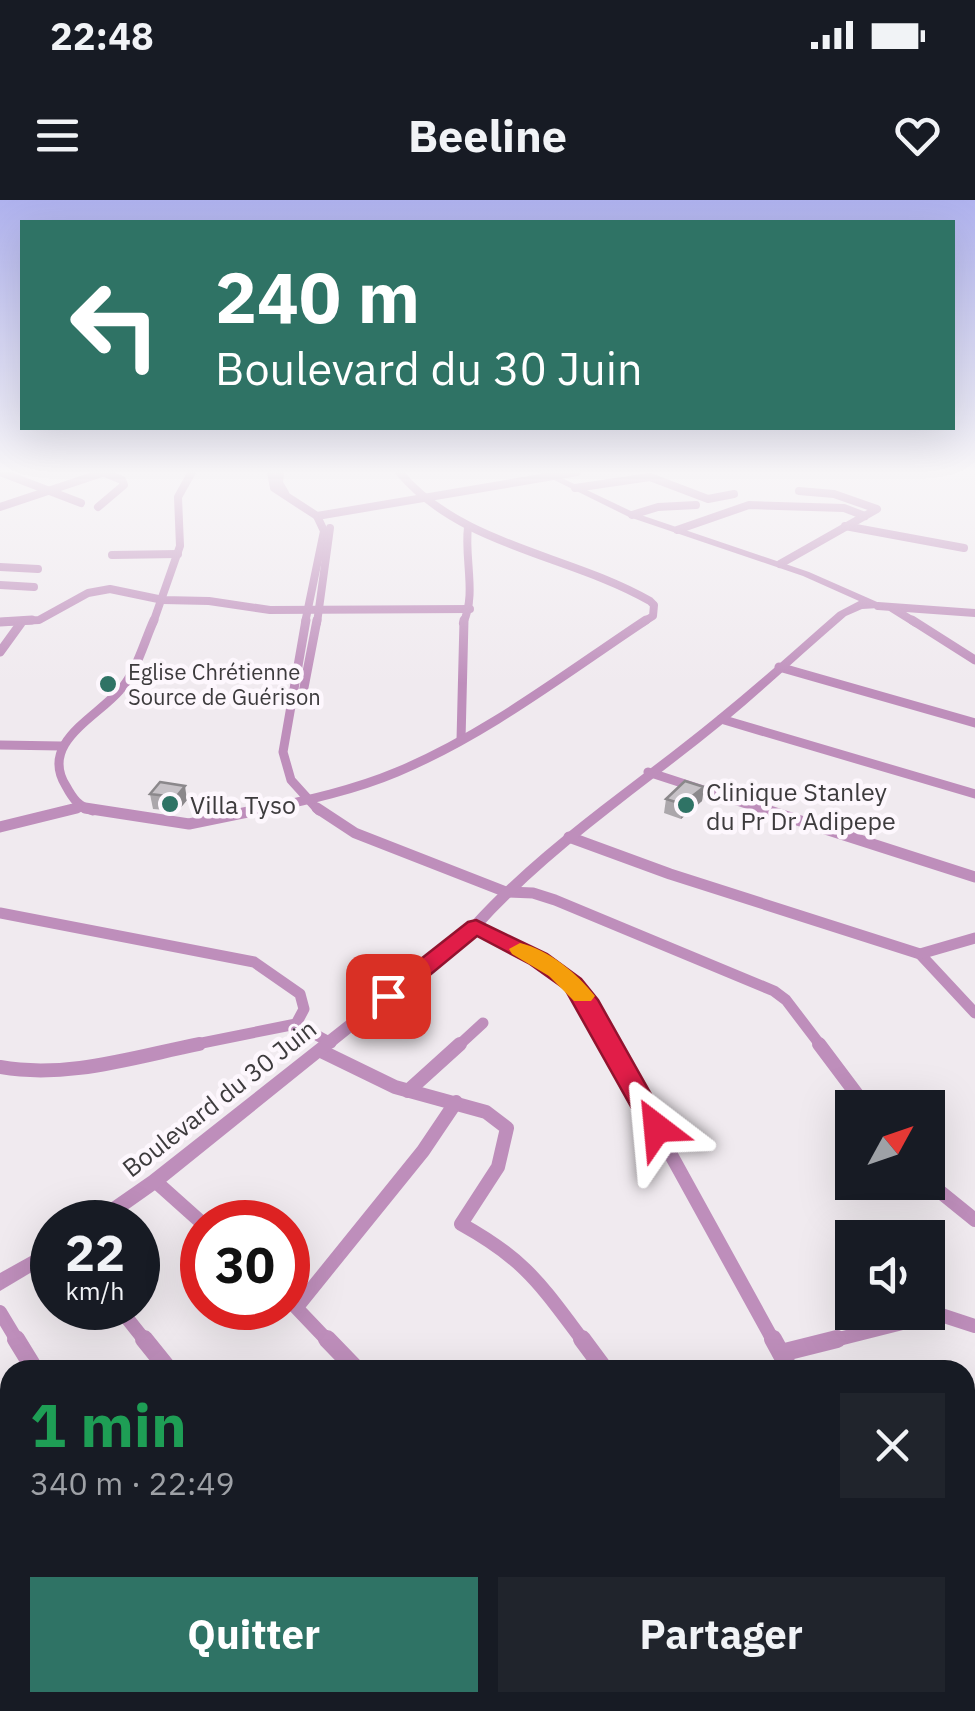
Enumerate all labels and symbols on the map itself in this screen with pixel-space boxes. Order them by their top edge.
place label: Eglise Chrétienne Source de Guérison [128,657,321,711]
marker: Eglise Chrétienne Source de Guérison [97,673,119,695]
place label: Clinique Stanley du Pr Dr Adipepe [706,775,896,837]
place label: Villa Tyso [190,788,296,821]
marker: Villa Tyso [159,793,181,815]
marker: Clinique Stanley du Pr Dr Adipepe [675,794,697,816]
pin [346,954,431,1039]
street label: Boulevard du 30 Juin [115,1012,323,1184]
position arrow [605,1076,709,1180]
north arrow [835,1090,945,1200]
speed limit sign: 30 [180,1200,310,1330]

